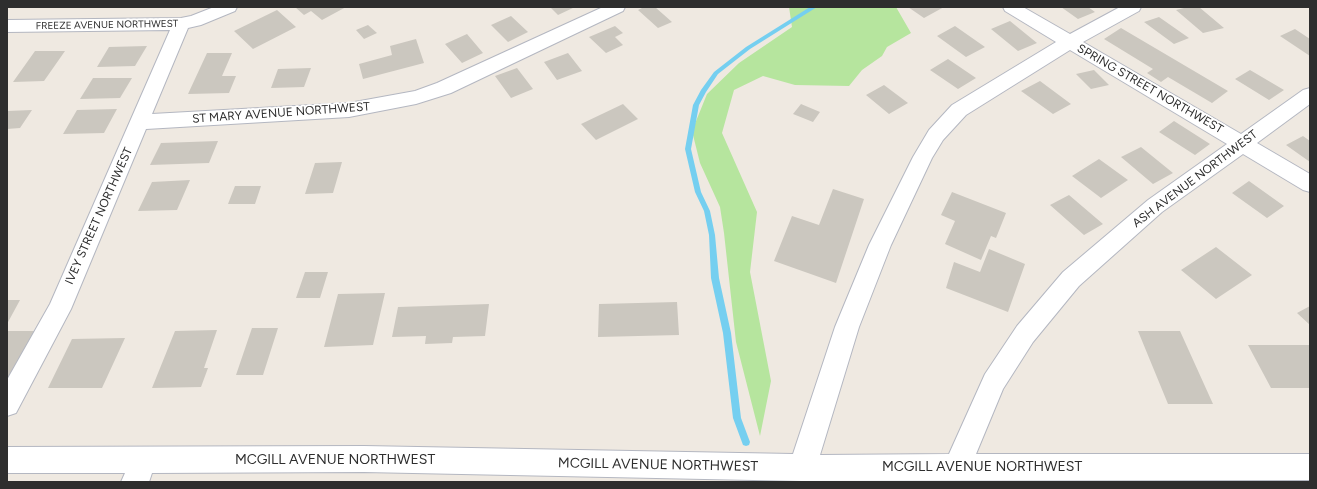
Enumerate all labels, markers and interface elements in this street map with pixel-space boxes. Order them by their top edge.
street label: FREEZE AVENUE NORTHWEST [36,18,178,32]
street label: SPRING STREET NORTHWEST [1074,41,1226,137]
street label: ST MARY AVENUE NORTHWEST [192,100,370,126]
street label: ASH AVENUE NORTHWEST [1130,127,1260,231]
street label: IVEY STREET NORTHWEST [62,145,136,287]
street label: MCGILL AVENUE NORTHWEST [235,452,435,468]
street label: MCGILL AVENUE NORTHWEST [558,455,758,475]
street label: MCGILL AVENUE NORTHWEST [882,459,1082,475]

